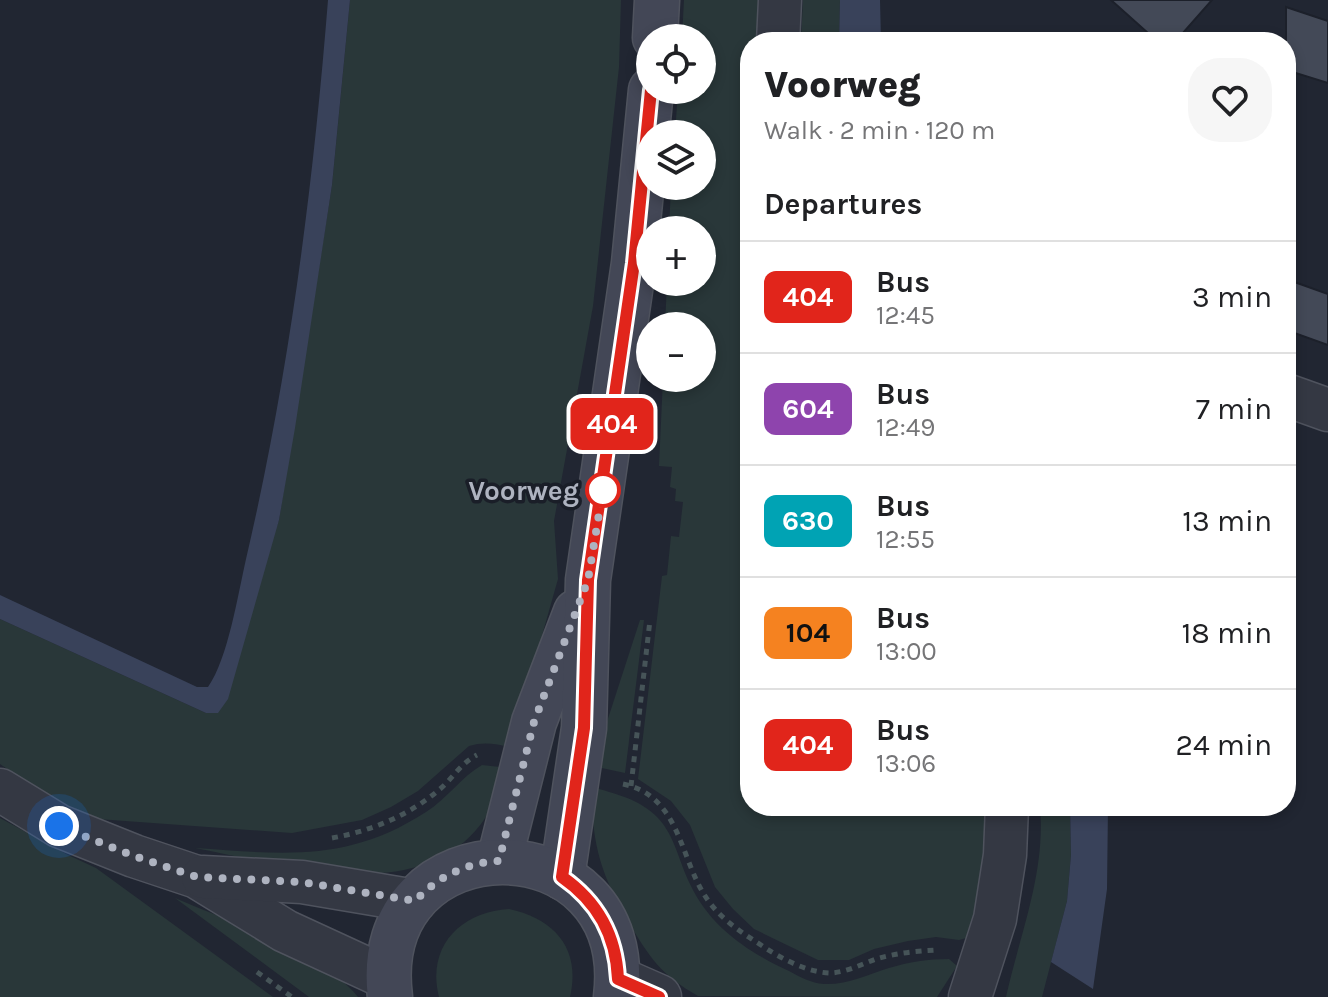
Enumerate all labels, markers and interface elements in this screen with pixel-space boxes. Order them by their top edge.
map controls [636,24,716,392]
button: locate [636,24,716,104]
button: heart [1188,58,1272,142]
text: Voorweg [764,62,921,107]
text: Walk · 2 min · 120 m [764,115,995,146]
button: layers [636,120,716,200]
text: Departures [764,186,922,222]
button: + [636,216,716,296]
text: Bus [876,264,930,300]
text: 3 min [1192,279,1272,315]
text: 404 [782,280,834,313]
text: 12:45 [876,300,935,331]
button: − [636,312,716,392]
text: Bus [876,376,930,412]
text: 7 min [1196,391,1272,427]
text: 604 [782,392,834,425]
line badge: 404 [566,398,658,450]
text: 404 [586,407,638,440]
text: 12:49 [876,412,935,443]
marker: Voorweg [586,473,620,507]
place label: Voorweg [468,474,579,507]
text: Bus [876,488,930,524]
text: 13 min [1182,503,1272,539]
text: 630 [782,504,834,537]
text: 12:55 [876,524,935,555]
text: Bus [876,600,930,636]
text: 18 min [1181,615,1272,651]
text: 104 [786,616,830,649]
text: 13:00 [876,636,937,667]
text: Bus [876,712,930,748]
text: 24 min [1176,727,1272,763]
text: 404 [782,728,834,761]
text: 13:06 [876,748,936,779]
your location [39,806,79,846]

